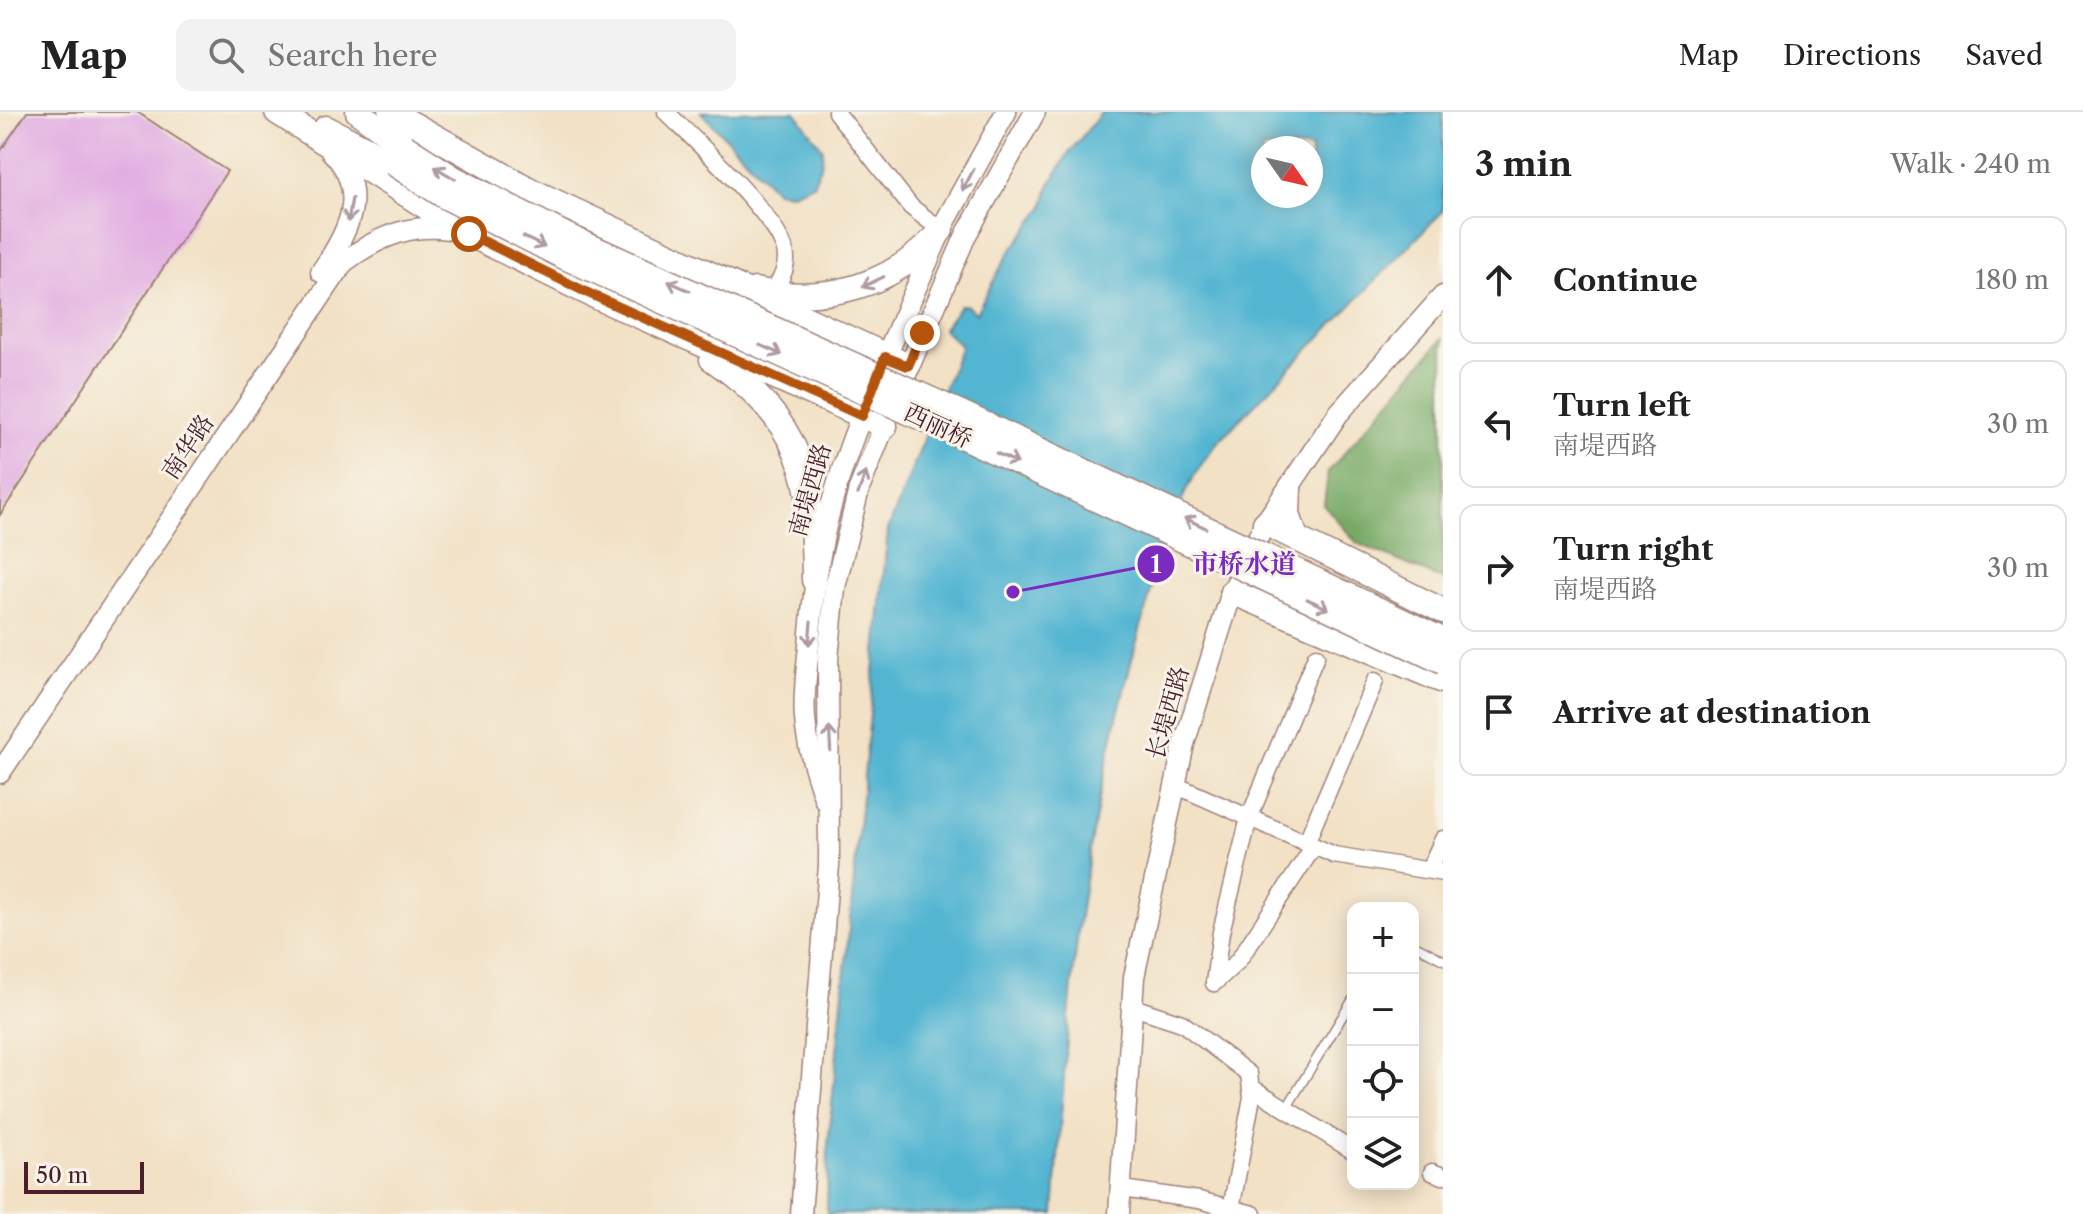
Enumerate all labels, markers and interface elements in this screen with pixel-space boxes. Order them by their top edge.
search box [176,19,736,91]
text: Map [40,32,128,79]
icon: search [204,33,248,77]
text: Search here [268,37,438,74]
text: Map [1679,38,1739,72]
text: Directions [1783,38,1921,72]
text: Saved [1965,38,2043,72]
north arrow [1251,136,1323,208]
text: 3 min [1475,143,1572,185]
text: Walk · 240 m [1890,148,2051,180]
one-way arrow [434,165,457,181]
one-way arrow [959,168,975,191]
one-way arrow [342,197,357,222]
route start [451,216,487,252]
one-way arrow [522,235,546,250]
icon: ahead [1477,258,1521,302]
text: Continue [1553,262,1698,299]
text: 180 m [1975,264,2049,296]
one-way arrow [862,275,886,290]
one-way arrow [667,278,691,293]
route end [904,315,940,351]
one-way arrow [758,343,782,358]
text: Turn left [1553,387,1690,424]
street label: 西丽桥 [899,397,977,454]
icon: left [1477,402,1521,446]
text: 30 m [1987,408,2049,440]
street label: 南华路 [155,409,220,485]
text: 南堤西路 [1553,429,1657,461]
street label: 南堤西路 [782,440,837,540]
one-way arrow [995,451,1019,466]
one-way arrow [856,471,871,496]
one-way arrow [1183,515,1207,530]
text: Turn right [1553,531,1713,568]
callout: 市桥水道 [1136,539,1312,589]
icon: right [1477,546,1521,590]
text: 市桥水道 [1192,548,1296,580]
text: 1 [1151,550,1162,579]
text: 30 m [1987,552,2049,584]
text: 南堤西路 [1553,573,1657,605]
one-way arrow [1306,597,1330,612]
one-way arrow [802,619,817,646]
street label: 长堤西路 [1140,663,1195,763]
icon: arrive [1477,690,1521,734]
text: Arrive at destination [1553,694,1871,731]
one-way arrow [823,726,838,753]
map controls [1347,902,1419,1190]
button: + [1347,902,1419,974]
button: − [1347,974,1419,1046]
button: locate [1347,1046,1419,1118]
button: layers [1347,1118,1419,1190]
scale bar [24,1158,144,1194]
text: 50 m [36,1162,88,1189]

